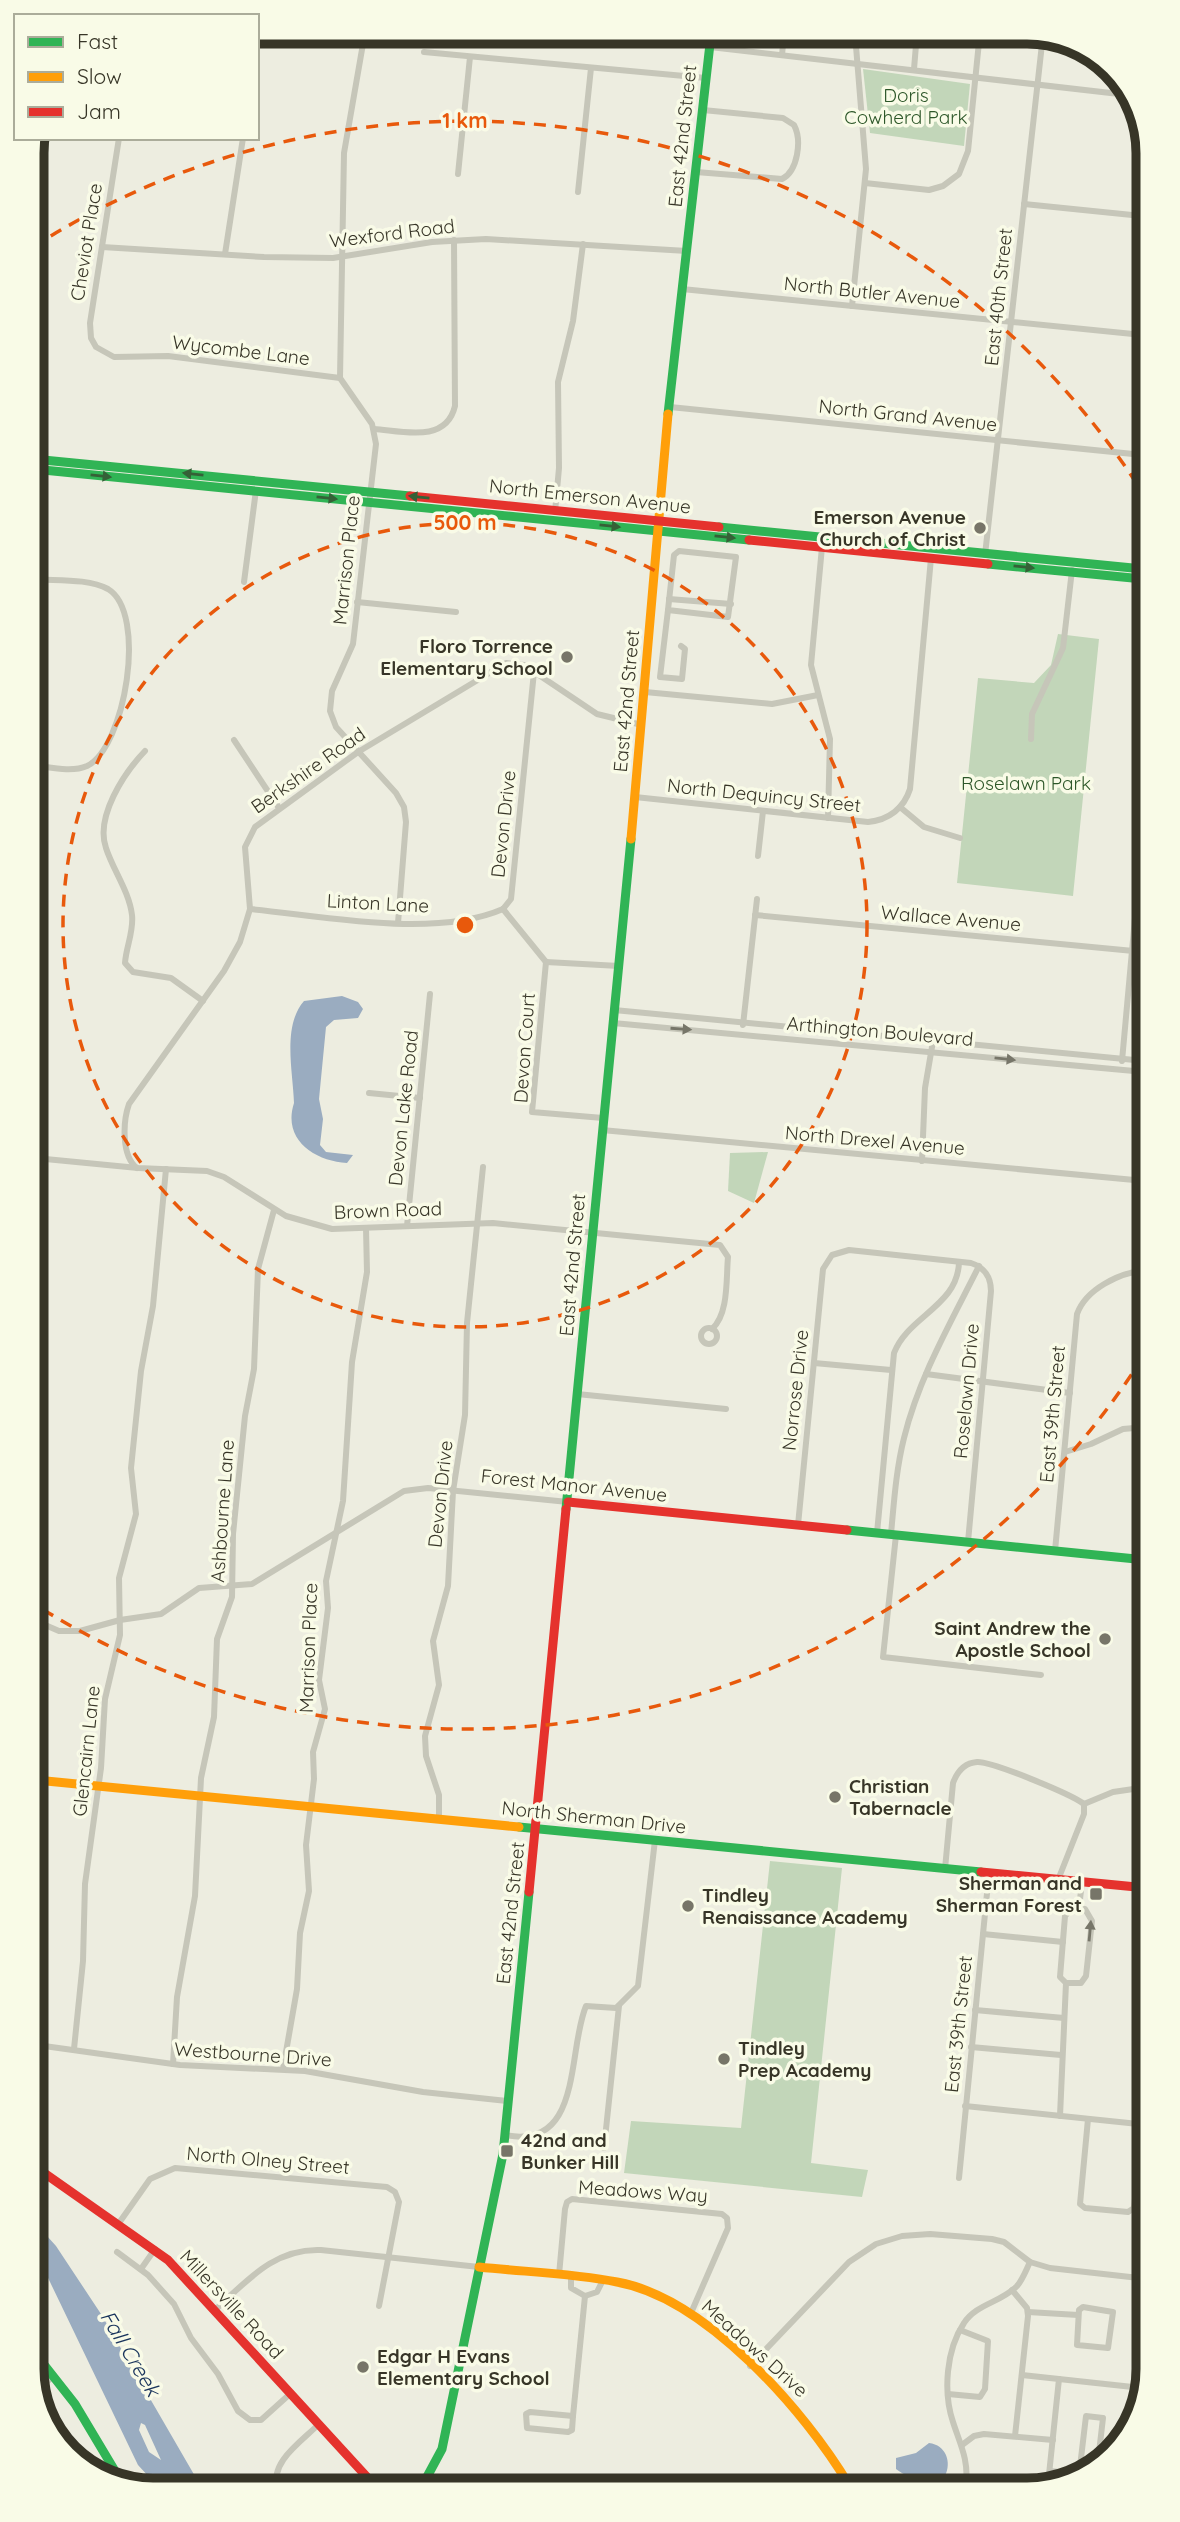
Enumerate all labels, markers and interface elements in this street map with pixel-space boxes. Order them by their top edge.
legend [14,14,259,140]
text: Fast [77,28,118,54]
text: Slow [77,63,122,89]
street label: East 42nd Street [663,64,701,208]
park label: Doris Cowherd Park [844,83,968,129]
text: Jam [77,98,121,124]
text: 1 km [442,107,488,133]
street label: Cheviot Place [65,181,107,303]
street label: Wexford Road [328,213,456,253]
street label: East 40th Street [979,227,1017,367]
street label: North Butler Avenue [783,271,961,313]
street label: Wycombe Lane [171,330,311,370]
street label: North Grand Avenue [817,394,999,436]
one-way arrow [181,469,203,480]
one-way arrow [90,470,112,481]
street label: North Emerson Avenue [488,473,692,519]
one-way arrow [408,491,430,502]
one-way arrow [316,493,338,504]
street label: Marrison Place [327,494,365,626]
place label: Emerson Avenue Church of Christ [813,505,966,551]
text: 500 m [433,509,497,535]
marker: Emerson Avenue Church of Christ [972,520,988,536]
one-way arrow [599,521,621,532]
one-way arrow [714,532,736,543]
one-way arrow [1013,562,1035,573]
street label: East 42nd Street [608,629,644,773]
place label: Floro Torrence Elementary School [380,634,553,680]
marker: Floro Torrence Elementary School [559,649,575,665]
street label: Berkshire Road [246,722,370,818]
street label: Devon Drive [485,769,521,879]
park label: Roselawn Park [961,771,1091,795]
street label: North Dequincy Street [666,773,862,817]
street label: Linton Lane [326,888,430,918]
street label: Wallace Avenue [880,900,1022,936]
centre of rings [453,913,477,937]
street label: Devon Court [508,992,540,1104]
street label: Arthington Boulevard [786,1011,974,1051]
one-way arrow [670,1024,692,1035]
street label: Devon Lake Road [383,1029,423,1187]
one-way arrow [994,1054,1016,1065]
street label: North Drexel Avenue [784,1120,966,1160]
street label: East 42nd Street [554,1193,590,1337]
street label: Brown Road [333,1196,443,1224]
street label: Roselawn Drive [948,1322,984,1460]
street label: Norrose Drive [777,1328,813,1452]
street label: East 39th Street [1034,1344,1070,1484]
street label: Ashbourne Lane [205,1439,239,1583]
street label: Devon Drive [422,1439,458,1549]
street label: Forest Manor Avenue [480,1463,668,1507]
street label: Marrison Place [294,1582,322,1714]
place label: Saint Andrew the Apostle School [934,1616,1091,1662]
marker: Saint Andrew the Apostle School [1097,1631,1113,1647]
street label: Glencairn Lane [67,1684,105,1818]
place label: Christian Tabernacle [849,1774,952,1820]
marker: Christian Tabernacle [827,1789,843,1805]
street label: North Sherman Drive [501,1795,687,1839]
street label: East 42nd Street [491,1841,529,1985]
place label: Sherman and Sherman Forest [936,1871,1082,1917]
place label: Tindley Renaissance Academy [702,1883,908,1929]
marker: Sherman and Sherman Forest [1088,1886,1104,1902]
marker: Tindley Renaissance Academy [680,1898,696,1914]
one-way arrow [1085,1920,1096,1942]
street label: East 39th Street [939,1954,977,2094]
place label: Tindley Prep Academy [738,2036,871,2082]
street label: Westbourne Drive [173,2037,333,2071]
marker: Tindley Prep Academy [716,2051,732,2067]
place label: 42nd and Bunker Hill [521,2128,620,2174]
street label: North Olney Street [186,2141,350,2179]
marker: 42nd and Bunker Hill [499,2143,515,2159]
street label: Meadows Way [577,2175,709,2207]
street label: Millersville Road [175,2244,289,2364]
street label: Meadows Drive [697,2294,813,2402]
water label: Fall Creek [95,2305,168,2402]
place label: Edgar H Evans Elementary School [377,2344,550,2390]
marker: Edgar H Evans Elementary School [355,2359,371,2375]

